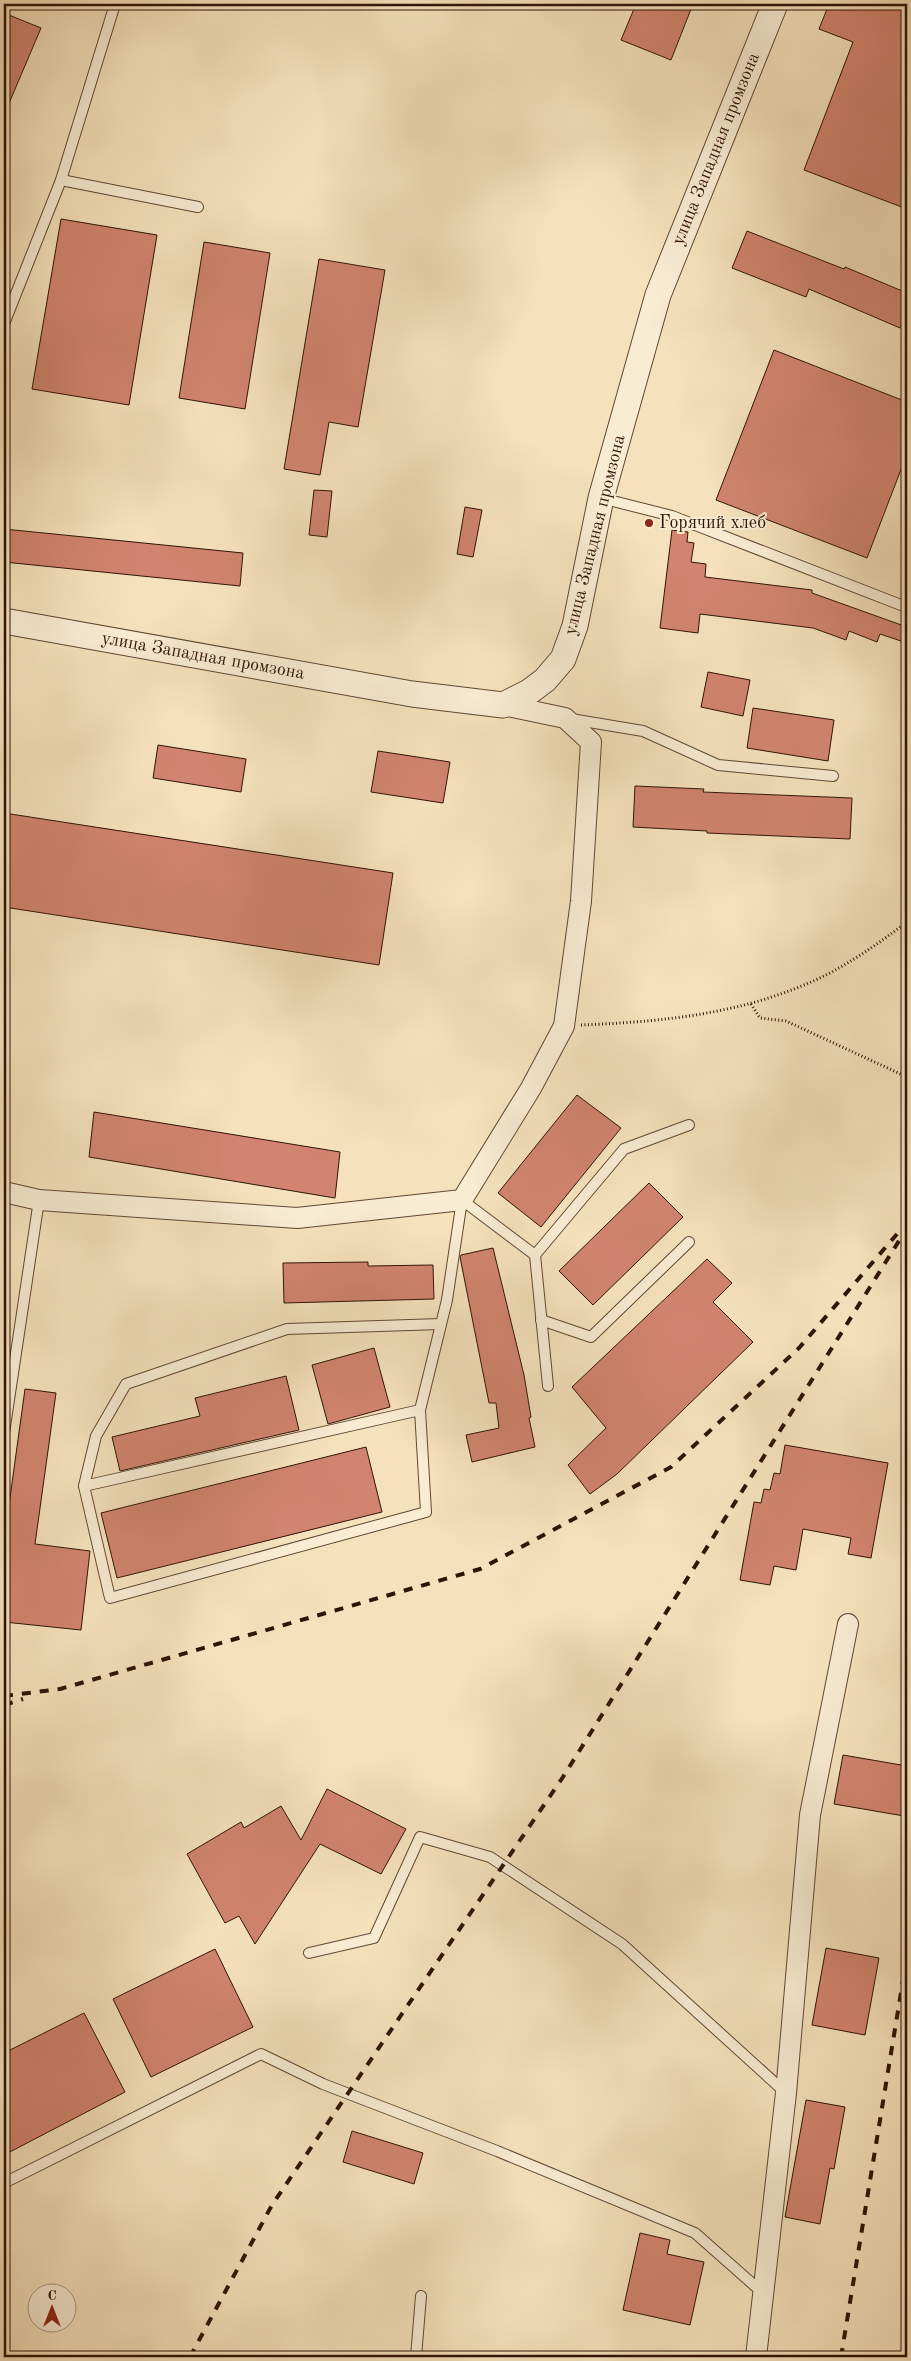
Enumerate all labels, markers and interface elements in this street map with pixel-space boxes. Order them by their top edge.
street label: улица Западная промзона [669,50,763,248]
street label: улица Западная промзона [561,433,629,637]
place label: Горячий хлеб [659,514,766,532]
marker: Горячий хлеб [643,517,655,529]
street label: улица Западная промзона [100,629,306,683]
north arrow [28,2284,78,2334]
text: С [47,2289,57,2303]

